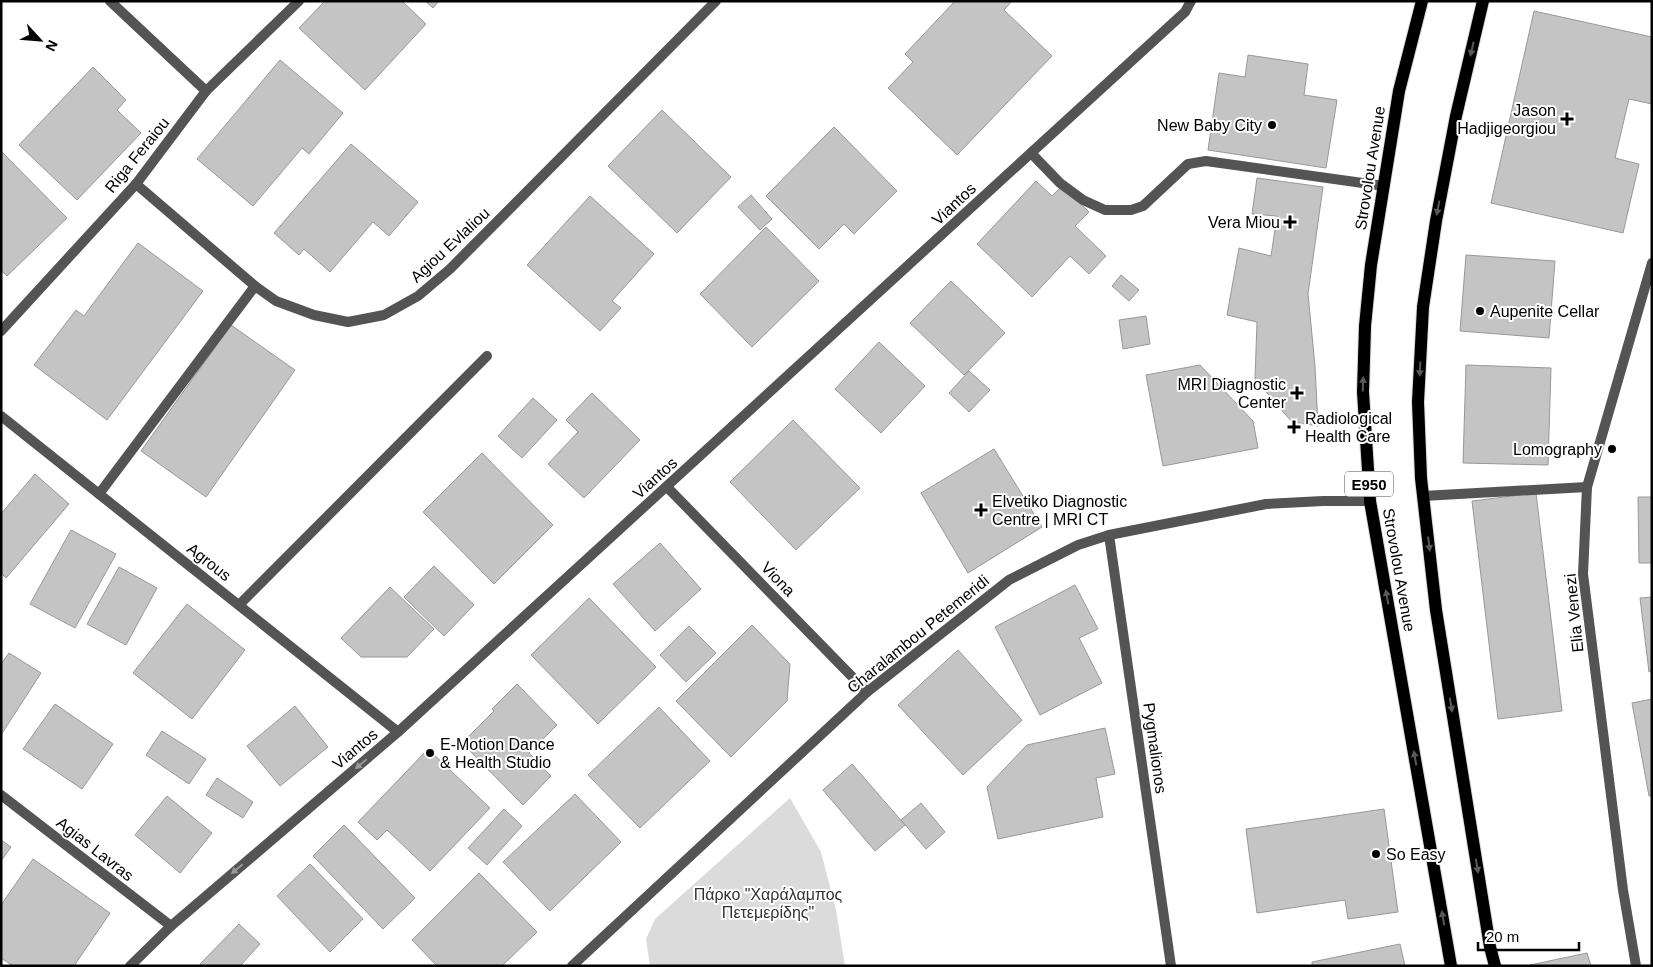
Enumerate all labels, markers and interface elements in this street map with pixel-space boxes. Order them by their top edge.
north arrow [15,15,65,65]
text: N [42,38,61,54]
one-way arrow [1468,41,1476,56]
place label: Jason Hadjigeorgiou [1457,102,1556,137]
street label: Strovolou Avenue [1352,105,1388,231]
marker: Jason Hadjigeorgiou [1560,112,1574,126]
street label: Riga Feraiou [102,114,172,196]
place label: New Baby City [1157,117,1262,134]
marker: New Baby City [1266,119,1278,131]
street label: Viantos [929,180,979,228]
one-way arrow [1434,200,1442,215]
street label: Agiou Evlaliou [407,204,493,286]
place label: Vera Miou [1208,214,1280,231]
marker: Vera Miou [1284,216,1296,228]
place label: Aupenite Cellar [1490,303,1600,320]
marker: Aupenite Cellar [1474,305,1486,317]
one-way arrow [1415,361,1423,377]
place label: MRI Diagnostic Center [1178,376,1287,411]
one-way arrow [1360,376,1368,392]
marker: MRI Diagnostic Center [1290,386,1304,400]
place label: Radiological Health Care [1305,410,1392,445]
marker: Radiological Health Care [1287,420,1301,434]
place label: Lomography [1513,441,1602,458]
marker: Lomography [1606,443,1618,455]
street label: Viantos [630,454,680,502]
road number: E950 [1345,472,1393,496]
place label: Elvetiko Diagnostic Centre | MRI CT [992,493,1127,528]
marker: Elvetiko Diagnostic Centre | MRI CT [974,503,988,517]
street label: Strovolou Avenue [1380,507,1418,633]
one-way arrow [1425,537,1433,553]
street label: Agrous [184,540,234,584]
street label: Viona [758,558,798,600]
street label: Charalambou Petemeridi [844,572,992,696]
street label: Elia Venezi [1561,573,1587,653]
one-way arrow [1383,589,1391,605]
one-way arrow [1448,697,1456,713]
street label: Pygmalionos [1140,701,1170,795]
street label: Viantos [329,725,381,773]
place label: E-Motion Dance & Health Studio [440,736,555,771]
marker: E-Motion Dance & Health Studio [424,747,436,759]
one-way arrow [1410,749,1418,765]
one-way arrow [355,758,367,769]
street label: Agias Lavras [53,814,137,884]
place label: So Easy [1386,846,1446,863]
marker: So Easy [1370,848,1382,860]
one-way arrow [1474,858,1482,874]
one-way arrow [231,864,244,875]
park label: Πάρκο "Χαράλαμπος Πετεμερίδης" [694,886,843,921]
one-way arrow [1438,909,1446,925]
scale bar [1478,920,1579,952]
text: 20 m [1486,928,1519,945]

